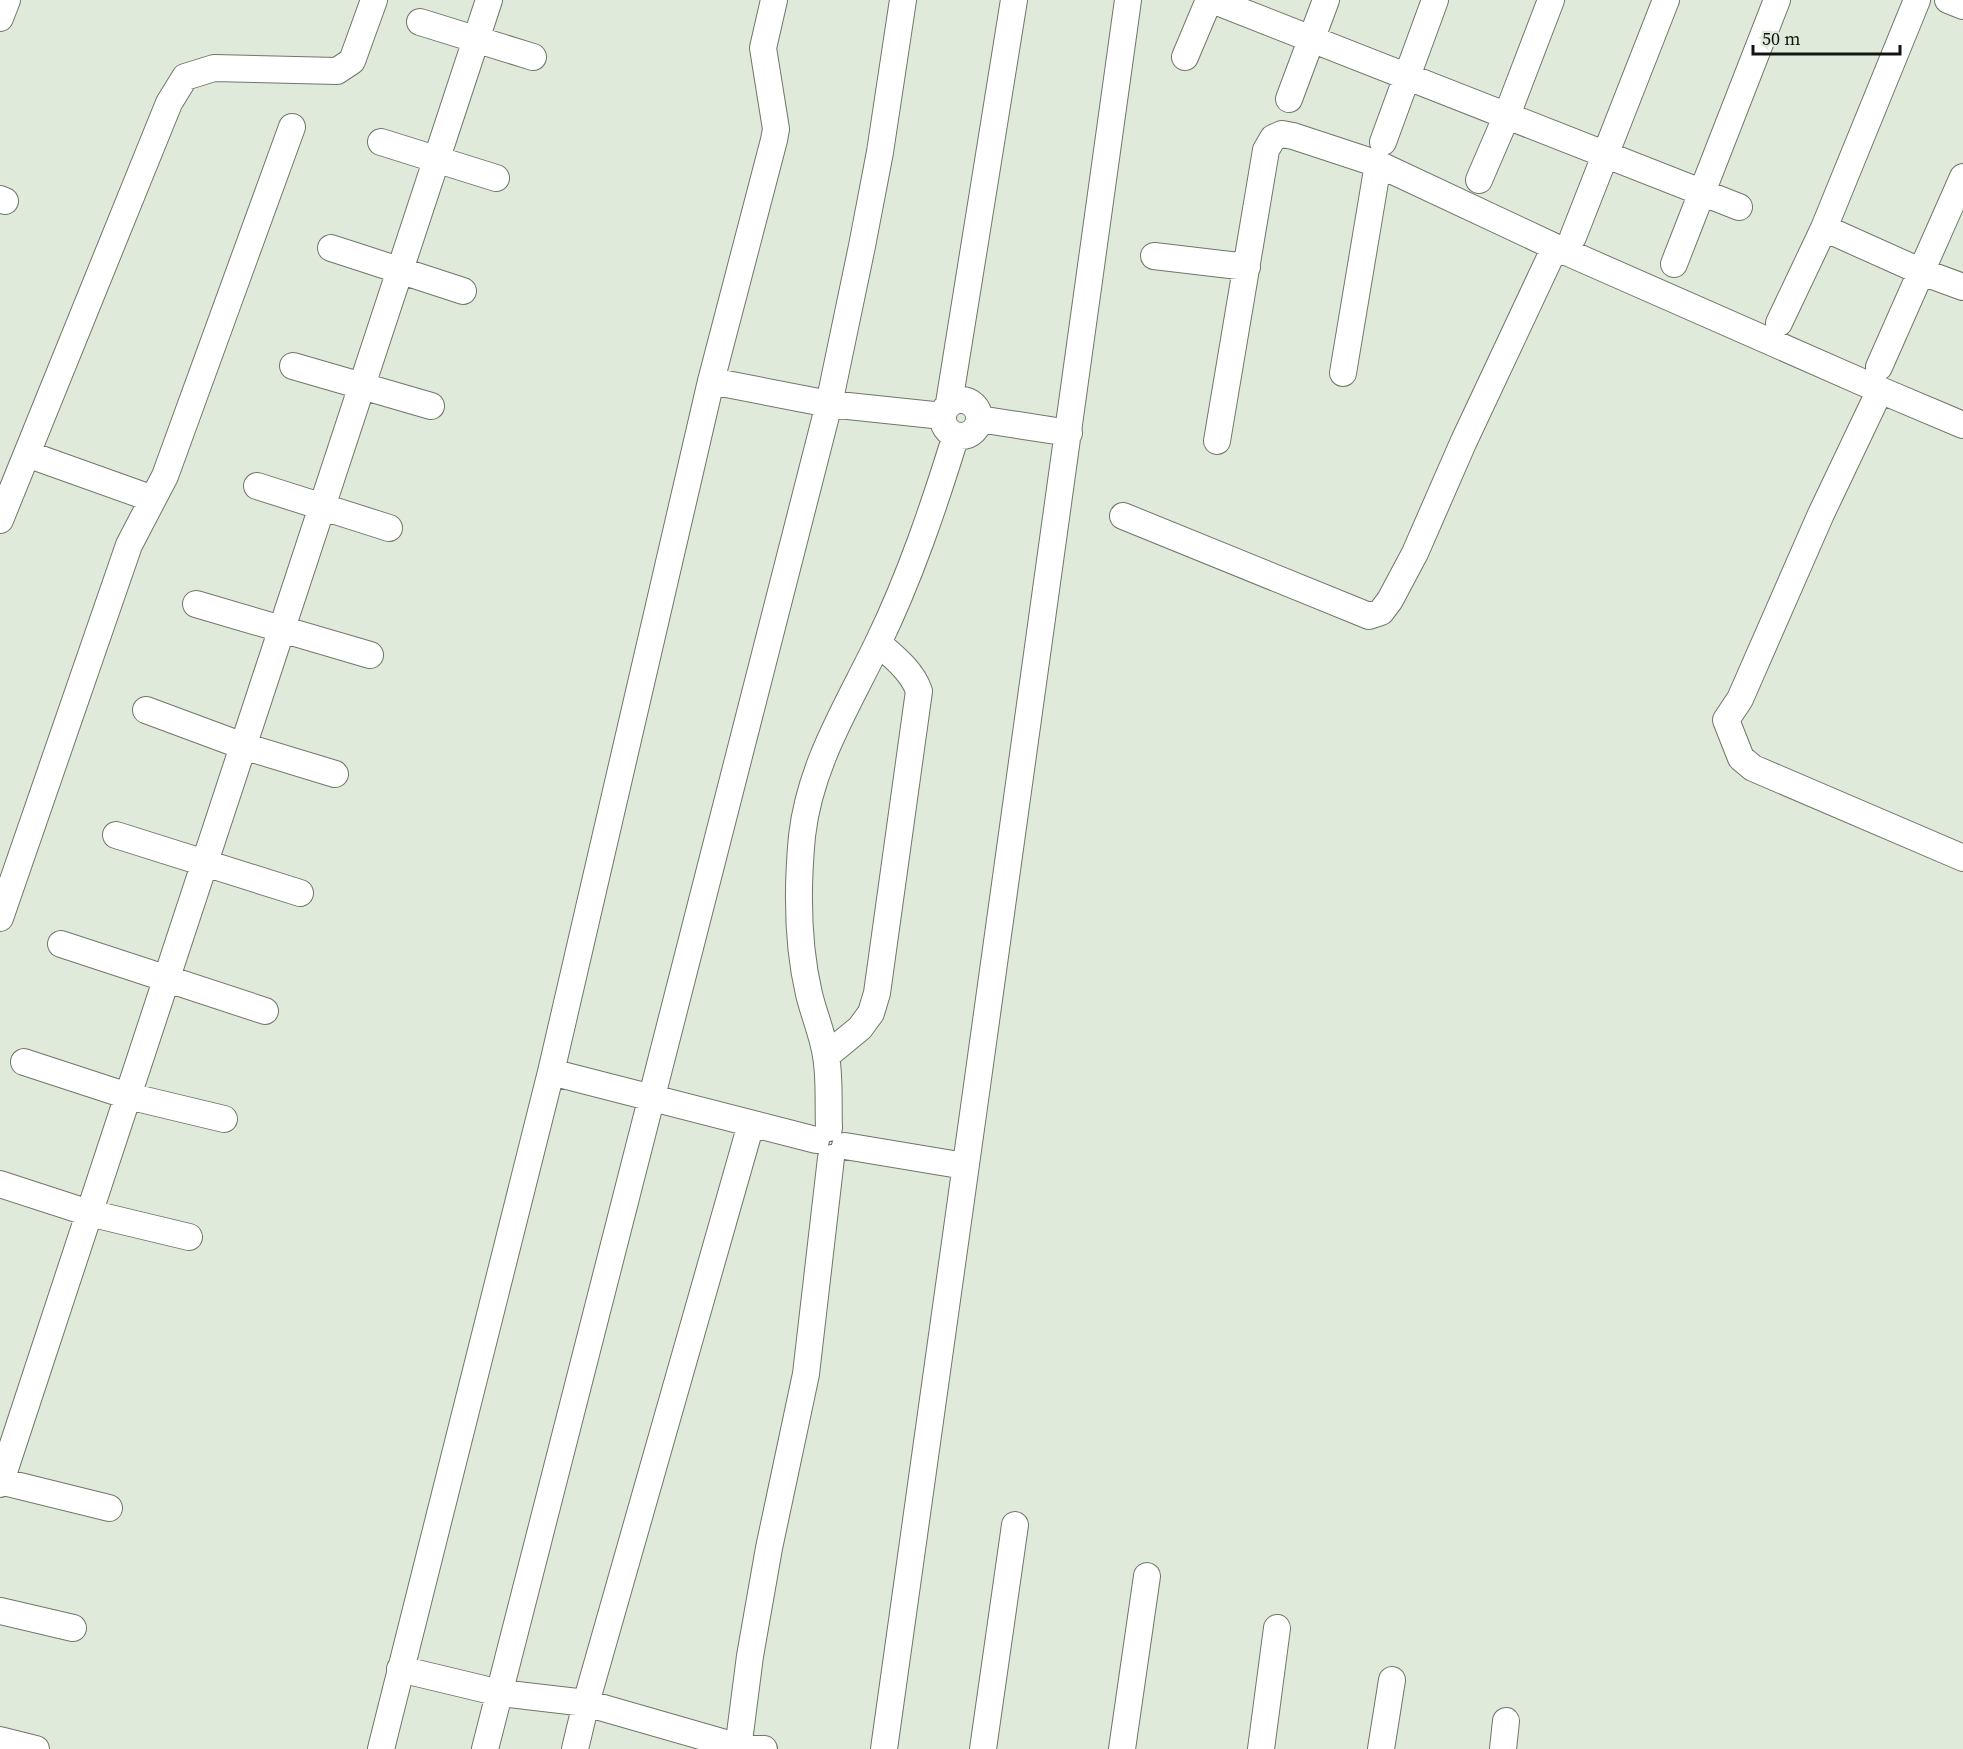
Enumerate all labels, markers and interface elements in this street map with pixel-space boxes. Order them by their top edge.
scale bar [1753,18,1900,56]
text: 50 m [1762,26,1800,51]

